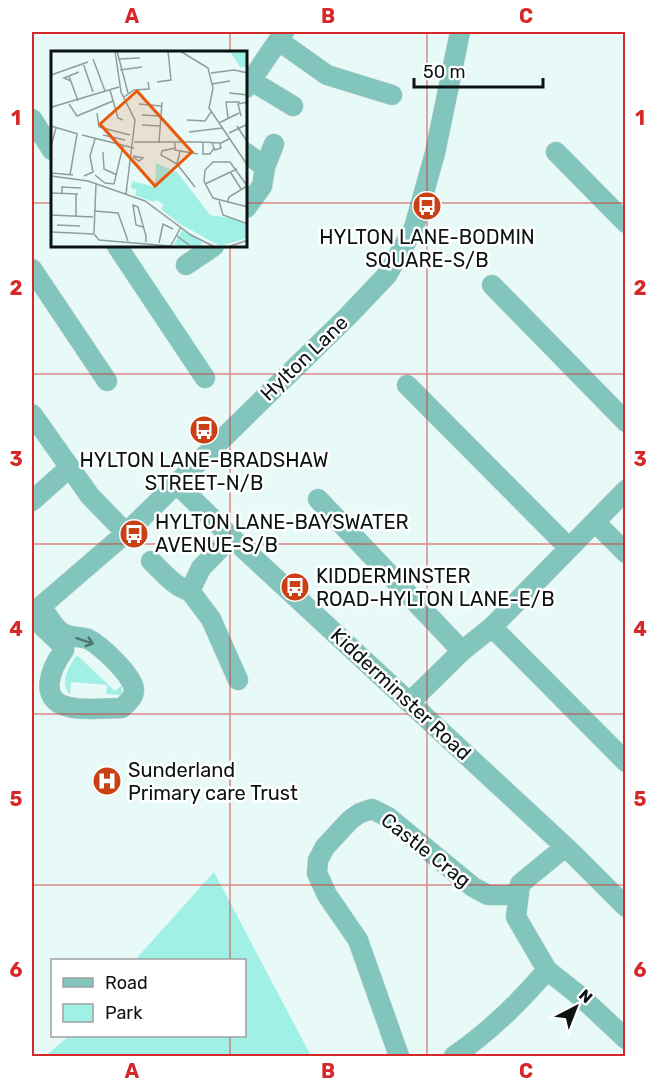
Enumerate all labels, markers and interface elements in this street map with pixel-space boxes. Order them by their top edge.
text: A [125,4,140,28]
text: B [321,4,335,28]
text: C [519,4,533,28]
inset map [51,51,248,248]
scale bar [414,51,543,89]
text: 50 m [423,61,466,83]
text: 1 [11,106,21,130]
text: 1 [635,106,645,130]
bus stop icon: HYLTON LANE-BODMIN SQUARE-S/B [411,190,443,222]
place label: HYLTON LANE-BODMIN SQUARE-S/B [319,225,535,272]
text: 2 [10,276,23,300]
text: 2 [634,276,647,300]
street label: Hylton Lane [255,310,353,406]
bus stop icon: HYLTON LANE-BRADSHAW STREET-N/B [188,414,220,446]
text: 3 [9,447,23,471]
text: 3 [633,447,647,471]
place label: HYLTON LANE-BRADSHAW STREET-N/B [80,448,328,495]
place label: HYLTON LANE-BAYSWATER AVENUE-S/B [155,510,409,557]
bus stop icon: HYLTON LANE-BAYSWATER AVENUE-S/B [118,518,150,550]
place label: KIDDERMINSTER ROAD-HYLTON LANE-E/B [316,564,555,611]
bus stop icon: KIDDERMINSTER ROAD-HYLTON LANE-E/B [279,571,311,603]
text: 4 [9,617,23,641]
text: 4 [633,617,647,641]
street label: Kidderminster Road [326,623,476,765]
one-way arrow [75,636,93,647]
place label: Sunderland Primary care Trust [128,758,298,805]
hospital icon: Sunderland Primary care Trust [91,765,123,797]
text: 5 [10,787,23,811]
text: 5 [634,787,647,811]
street label: Castle Crag [376,808,476,892]
text: 6 [9,958,23,982]
text: 6 [633,958,647,982]
legend [51,959,246,1037]
text: Road [105,972,148,994]
north arrow [546,977,606,1037]
text: N [575,985,596,1007]
text: Park [105,1002,143,1024]
text: A [125,1059,140,1083]
text: B [321,1059,335,1083]
text: C [519,1059,533,1083]

